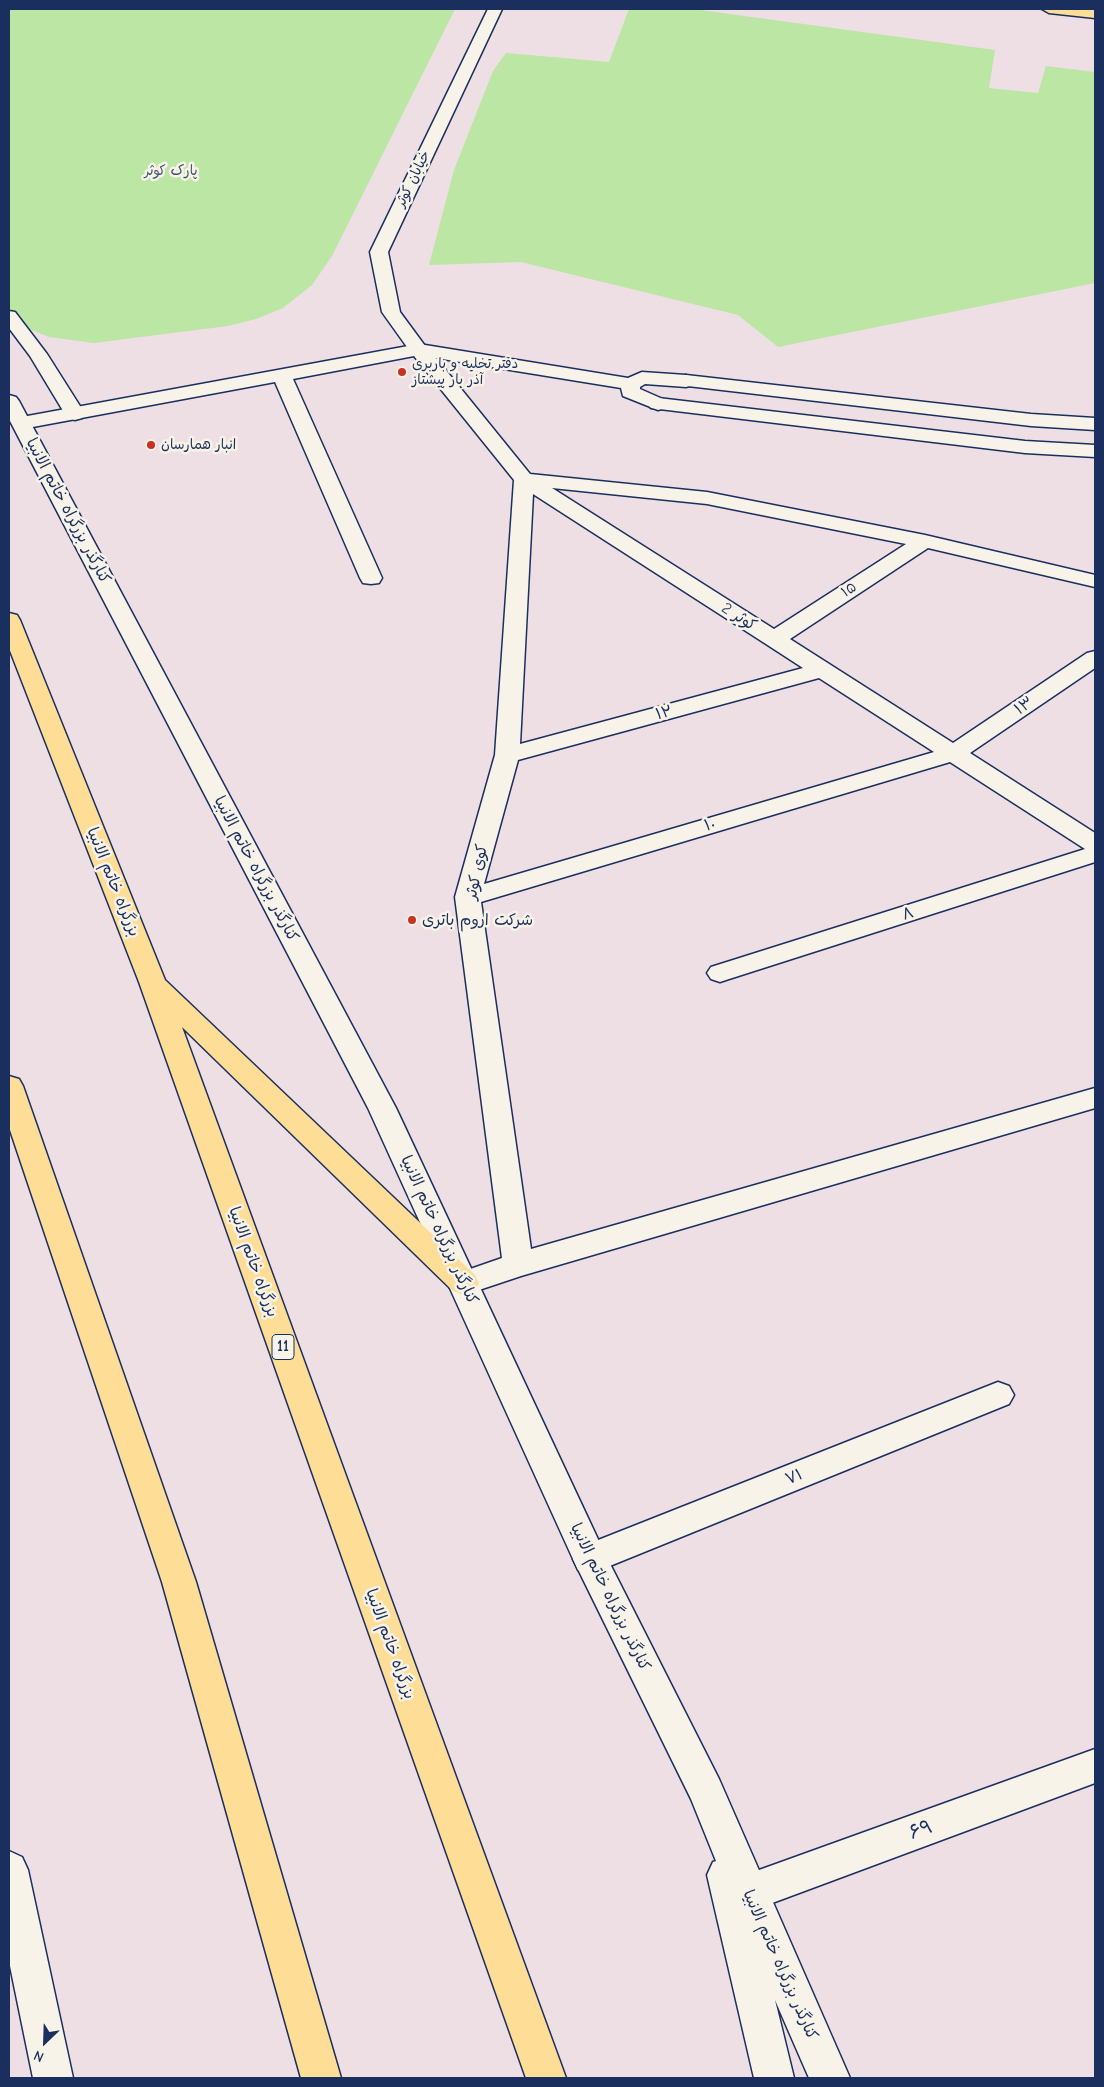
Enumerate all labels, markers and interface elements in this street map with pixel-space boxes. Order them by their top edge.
street label: خیابان کوثر [392,148,434,210]
park label: پارک کوثر [144,163,198,179]
place label: دفتر تخلیه و باربری آذر بار پیشتاز [412,356,518,388]
marker: دفتر تخلیه و باربری آذر بار پیشتاز [396,366,408,378]
street label: کنارگذر بزرگراه خاتم الانبیا [21,435,115,587]
place label: انبار همارسان [161,437,236,453]
marker: انبار همارسان [145,439,157,451]
street label: ۱۵ [838,579,860,601]
street label: کوثر 2 [718,599,760,635]
street label: ۱۳ [1011,693,1037,719]
street label: ۱۲ [653,702,675,724]
street label: کنارگذر بزرگراه خاتم الانبیا [209,793,303,945]
street label: ۱۰ [702,814,718,836]
street label: بزرگراه خاتم الانبیا [82,825,144,939]
street label: کوی کوثر [462,843,492,901]
street label: ۸ [900,903,916,925]
place label: شرکت اروم باتری [422,910,533,930]
marker: شرکت اروم باتری [406,914,418,926]
street label: کنارگذر بزرگراه خاتم الانبیا [396,1152,482,1308]
street label: بزرگراه خاتم الانبیا [224,1204,282,1320]
road number: 11 [272,1334,294,1360]
street label: ۷۱ [782,1465,806,1489]
street label: کنارگذر بزرگراه خاتم الانبیا [566,1520,654,1674]
street label: بزرگراه خاتم الانبیا [361,1586,419,1702]
street label: ۶۹ [906,1815,936,1845]
street label: کنارگذر بزرگراه خاتم الانبیا [738,1887,822,2043]
north arrow [20,2017,70,2067]
text: N [31,2047,46,2066]

